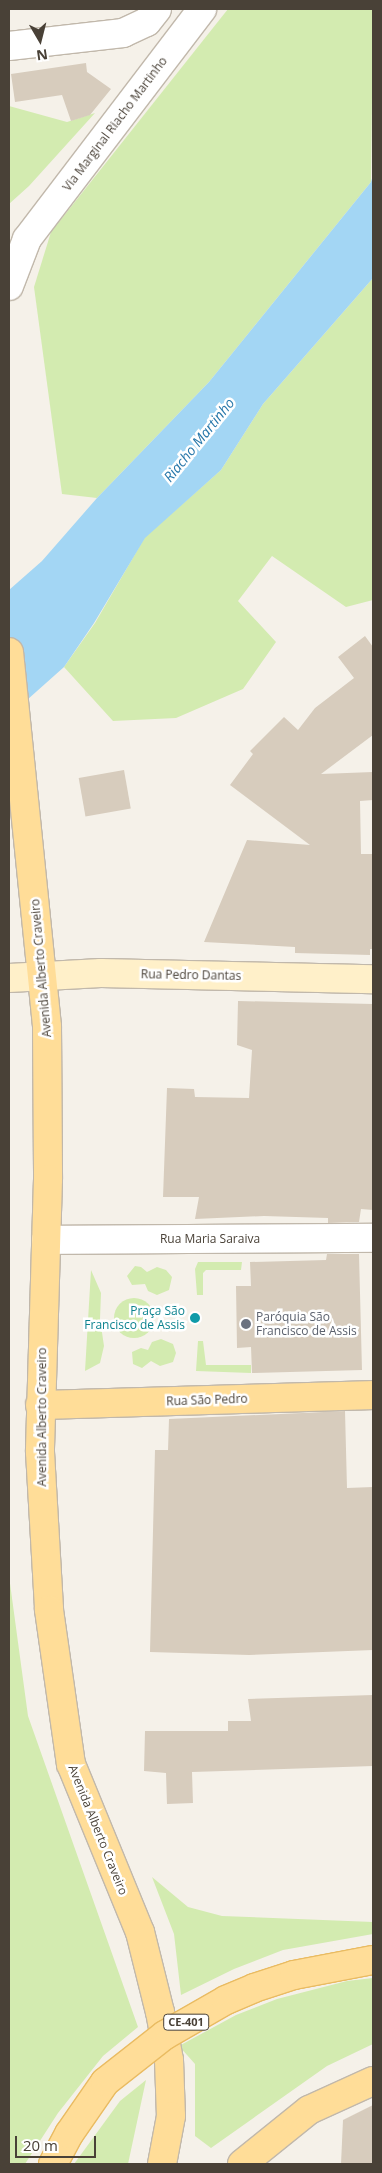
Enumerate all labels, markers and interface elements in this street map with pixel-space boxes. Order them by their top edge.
north arrow [15,15,65,65]
text: N [35,45,49,66]
street label: Via Marginal Riacho Martinho [60,54,170,194]
water label: Riacho Martinho [160,395,238,485]
street label: Avenida Alberto Craveiro [28,898,54,1038]
street label: Rua Pedro Dantas [141,967,241,983]
street label: Rua Maria Saraiva [160,1232,260,1246]
place label: Praça São Francisco de Assis [84,1304,185,1332]
place label: Paróquia São Francisco de Assis [256,1310,357,1338]
marker: Praça São Francisco de Assis [189,1312,201,1324]
marker: Paróquia São Francisco de Assis [240,1318,252,1330]
street label: Avenida Alberto Craveiro [35,1347,49,1487]
street label: Rua São Pedro [166,1391,248,1409]
street label: Avenida Alberto Craveiro [65,1763,131,1897]
road number: CE-401 [162,2014,210,2030]
scale bar [18,2126,99,2158]
text: 20 m [23,2135,58,2155]

